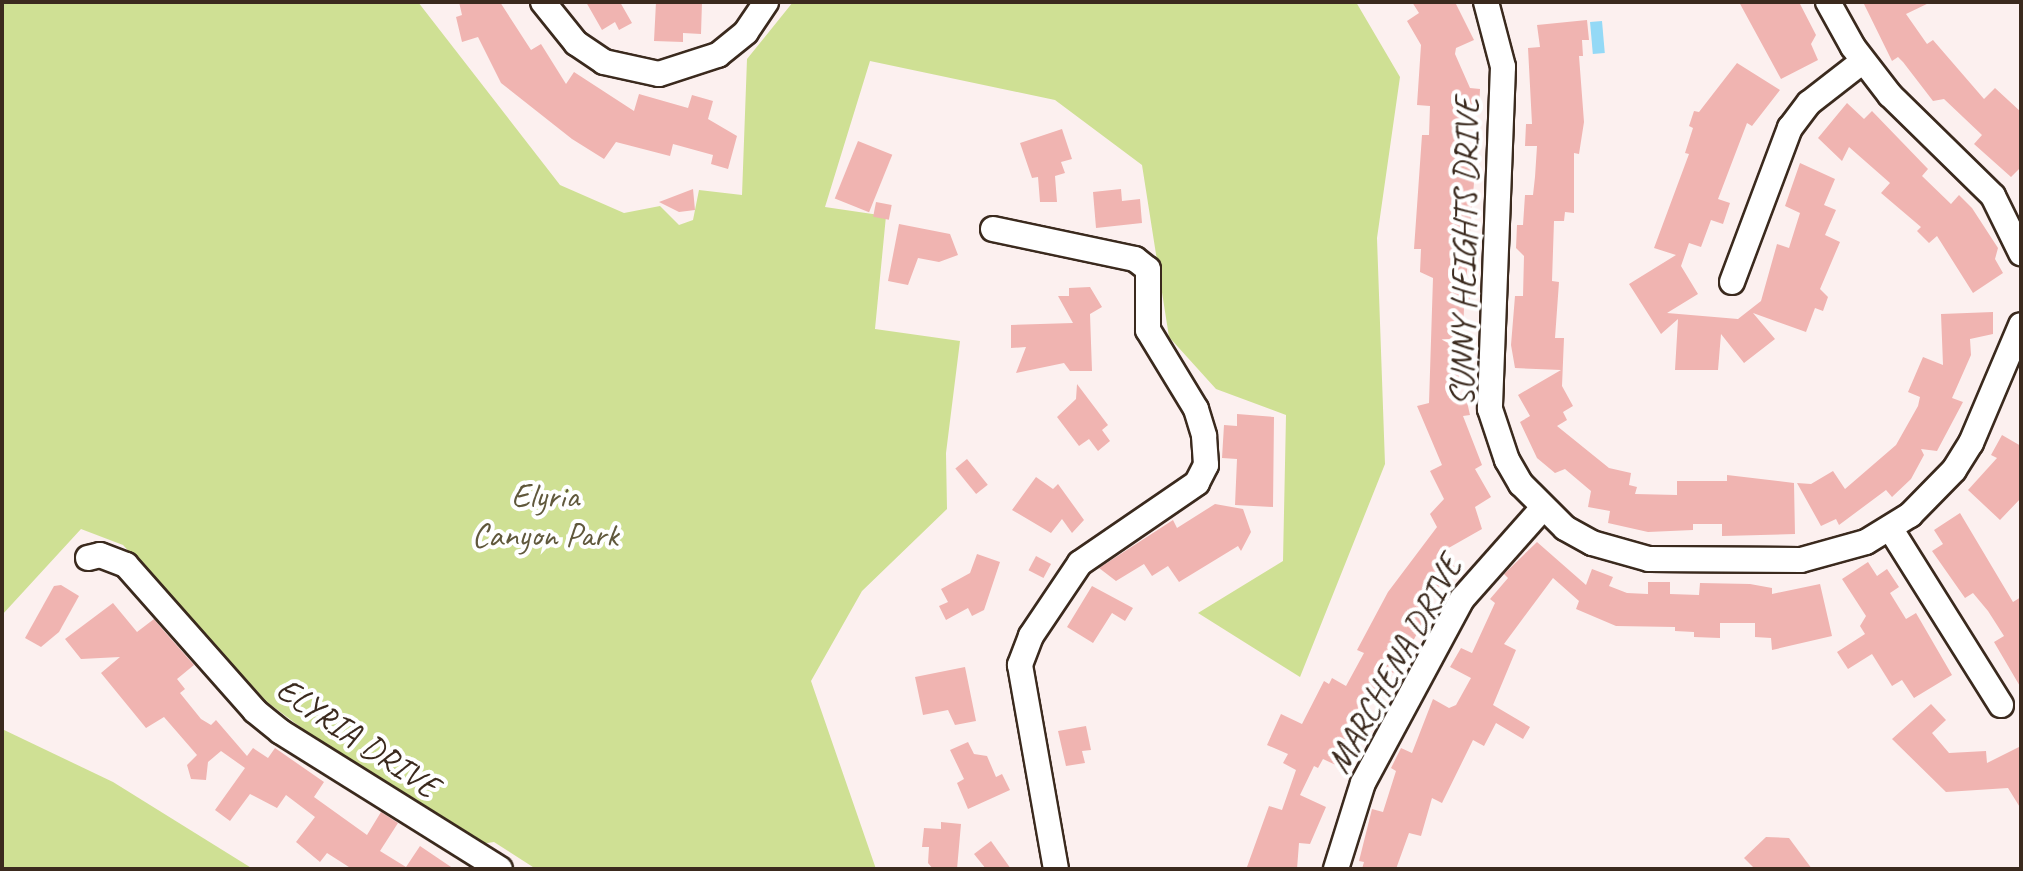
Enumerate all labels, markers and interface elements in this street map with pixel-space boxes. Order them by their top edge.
street label: SUNNY HEIGHTS DRIVE [1441,98,1487,406]
park label: Elyria Canyon Park [471,475,619,554]
street label: MARCHENA DRIVE [1318,549,1470,779]
street label: ELYRIA DRIVE [269,668,447,806]

